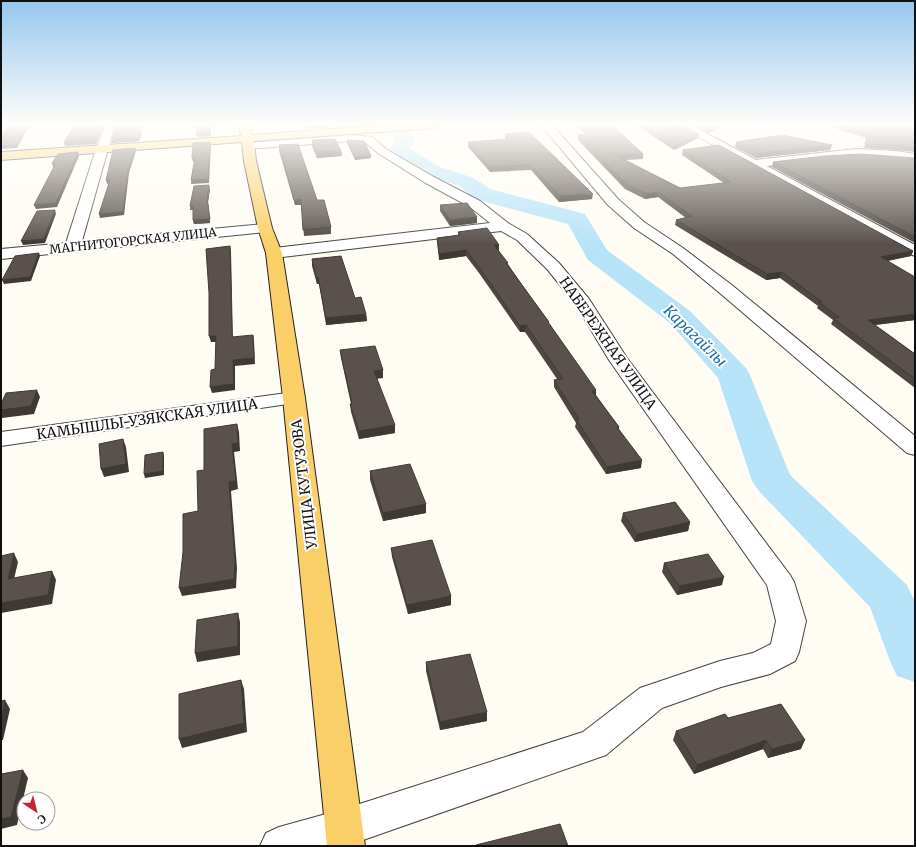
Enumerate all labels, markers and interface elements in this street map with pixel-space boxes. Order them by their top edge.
street label: МАГНИТОГОРСКАЯ УЛИЦА [49,224,218,257]
street label: НАБЕРЕЖНАЯ УЛИЦА [555,273,661,413]
water label: Карагайлы [660,301,731,370]
street label: КАМЫШЛЫ-УЗЯКСКАЯ УЛИЦА [35,395,259,443]
street label: УЛИЦА КУТУЗОВА [287,418,321,551]
north arrow [16,791,56,831]
text: С [35,811,49,827]

